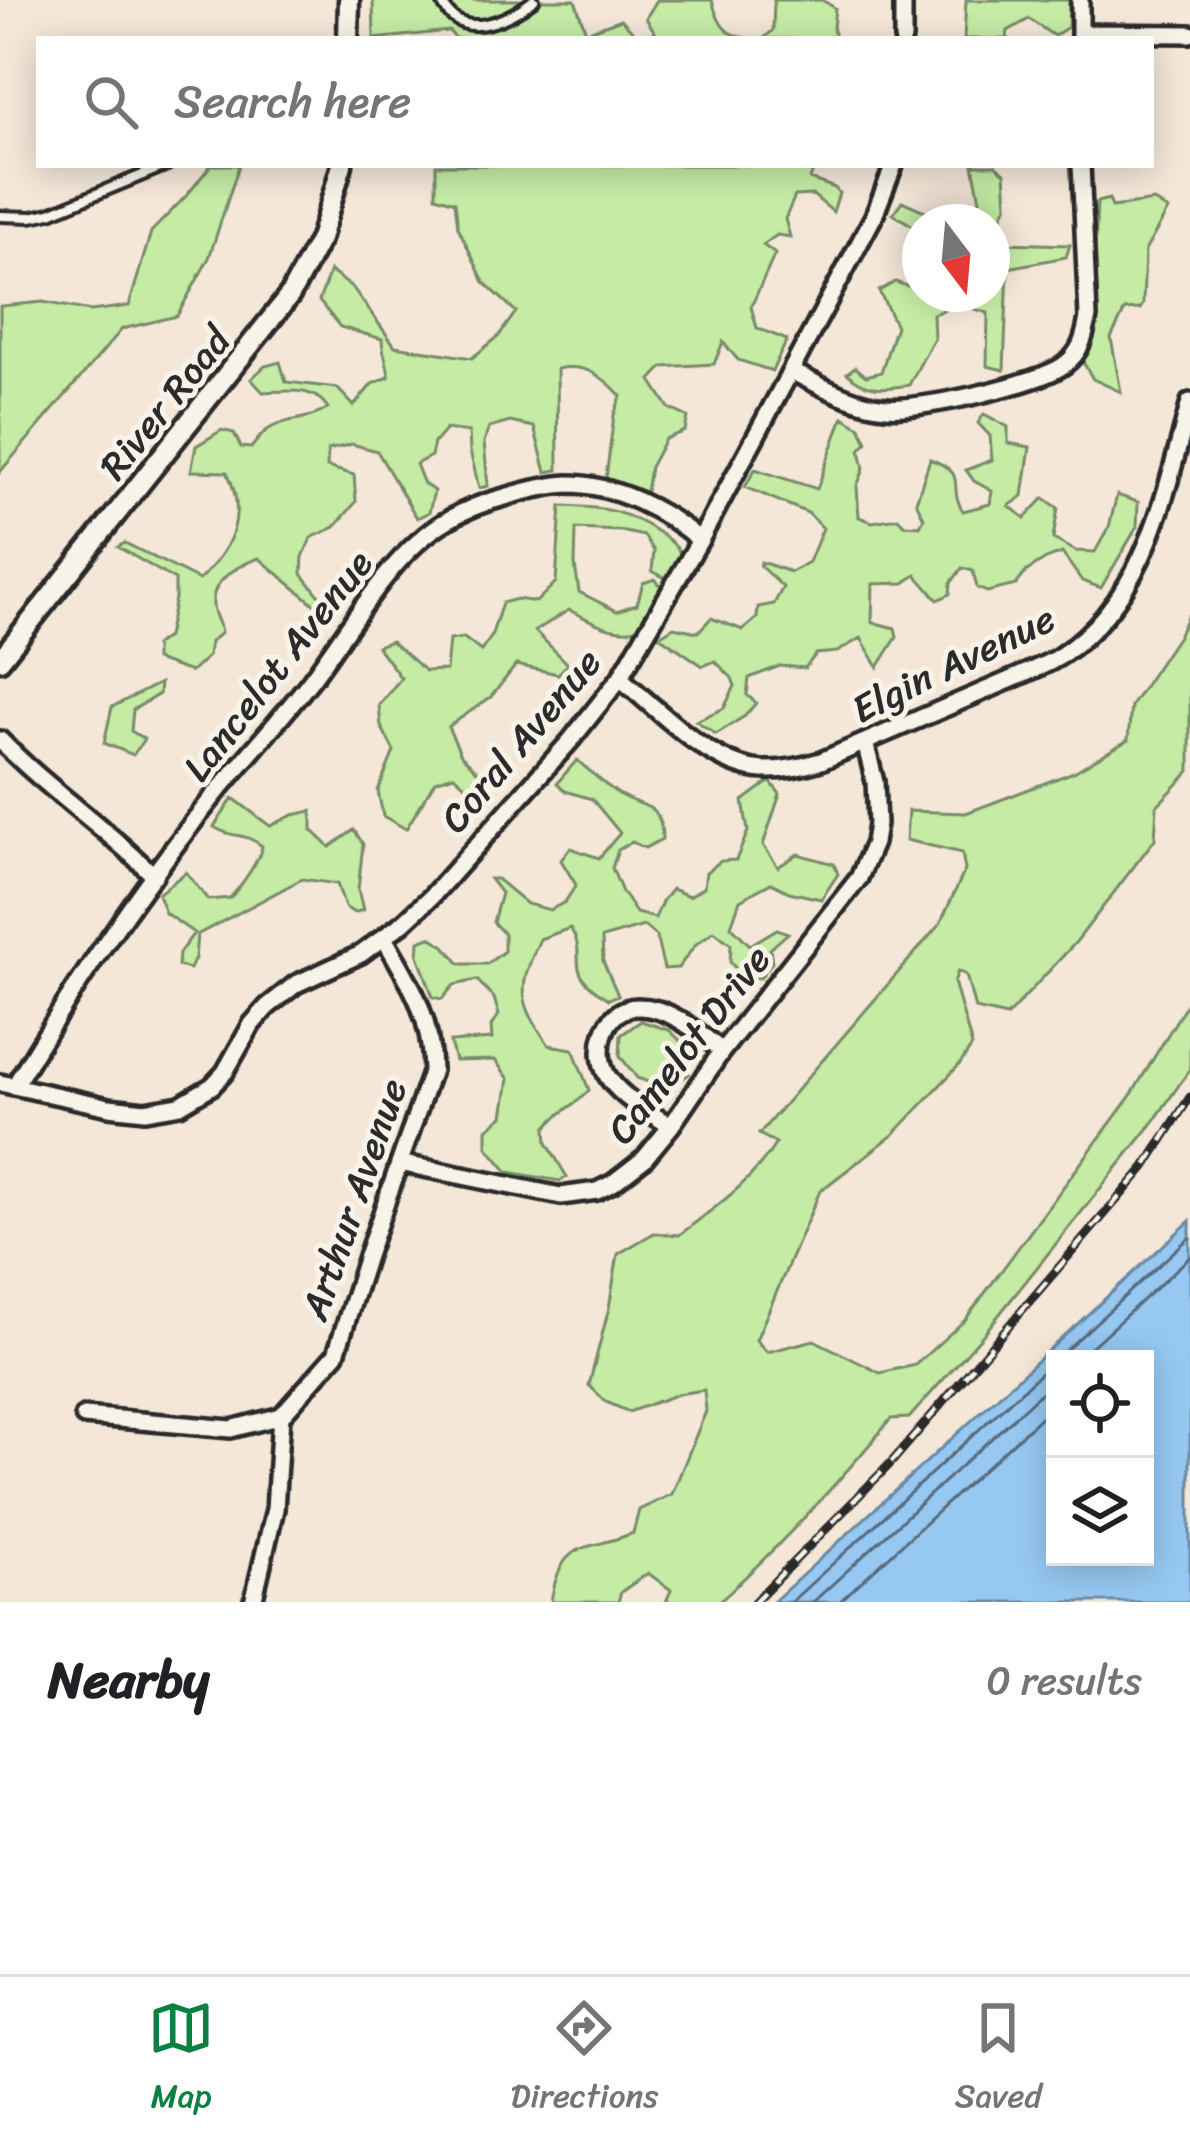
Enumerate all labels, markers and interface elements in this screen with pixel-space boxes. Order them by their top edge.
search box [36,36,1154,168]
text: Search here [174,62,411,142]
icon: search [78,69,144,135]
north arrow [902,204,1010,312]
street label: River Road [80,309,250,496]
street label: Lancelot Avenue [164,533,391,797]
street label: Elgin Avenue [839,584,1067,743]
street label: Coral Avenue [421,632,619,849]
street label: Camelot Drive [588,929,789,1159]
street label: Arthur Avenue [280,1069,427,1330]
map controls [1046,1350,1154,1566]
button: locate [1046,1350,1154,1458]
button: layers [1046,1458,1154,1566]
text: Nearby [48,1635,209,1725]
text: 0 results [986,1646,1142,1715]
tab: Map [148,1995,214,2125]
tab: Directions [511,1995,658,2125]
tab: Saved [955,1995,1042,2125]

